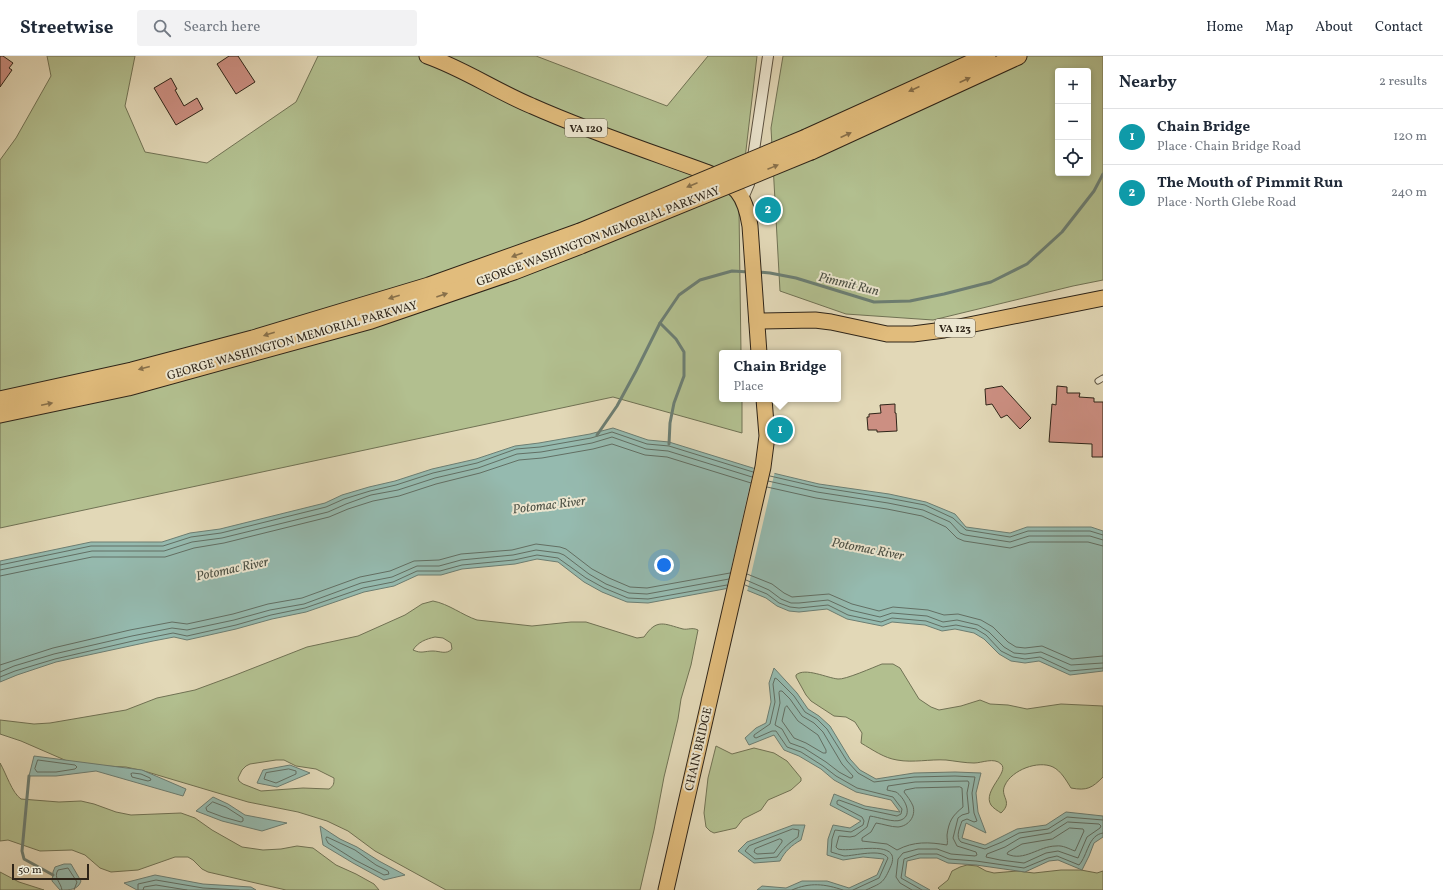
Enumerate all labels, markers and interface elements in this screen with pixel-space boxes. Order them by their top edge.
search box [137,10,417,46]
text: Streetwise [20,15,113,41]
icon: search [151,17,173,39]
text: Search here [183,17,260,38]
text: Home [1206,18,1243,37]
text: Map [1265,18,1293,37]
text: About [1315,18,1353,37]
text: Contact [1375,18,1423,37]
map controls [1055,68,1091,176]
button: + [1055,68,1091,104]
text: Nearby [1119,71,1177,94]
text: 2 results [1379,73,1427,91]
one-way arrow [959,77,971,83]
one-way arrow [907,87,919,93]
button: − [1055,104,1091,140]
text: Chain Bridge [1157,117,1250,138]
road number: VA 120 [565,119,607,137]
text: 1 [1129,128,1135,146]
text: 120 m [1393,128,1427,146]
one-way arrow [841,131,853,137]
text: Place · Chain Bridge Road [1157,138,1301,156]
button: locate [1055,140,1091,176]
one-way arrow [767,163,779,169]
text: The Mouth of Pimmit Run [1157,173,1343,194]
one-way arrow [686,182,698,189]
street label: GEORGE WASHINGTON MEMORIAL PARKWAY [474,183,723,291]
text: 2 [1129,184,1135,202]
text: 240 m [1391,184,1427,202]
text: Place · North Glebe Road [1157,194,1296,212]
pin: 2 [755,195,781,225]
one-way arrow [510,252,522,258]
water label: Pimmit Run [816,269,881,301]
one-way arrow [437,292,449,298]
one-way arrow [388,294,400,300]
street label: GEORGE WASHINGTON MEMORIAL PARKWAY [165,297,420,384]
road number: VA 123 [935,319,975,337]
one-way arrow [263,331,275,337]
popup [719,350,841,402]
text: Chain Bridge [733,357,827,378]
one-way arrow [137,365,149,371]
text: Place [733,378,763,396]
one-way arrow [41,401,53,407]
pin: 1 [767,415,793,445]
water label: Potomac River [512,493,587,519]
water label: Potomac River [830,534,906,566]
water label: Potomac River [195,553,270,586]
your location [654,555,674,575]
street label: CHAIN BRIDGE [682,706,716,793]
scale bar [12,862,89,881]
text: 50 m [18,863,42,878]

